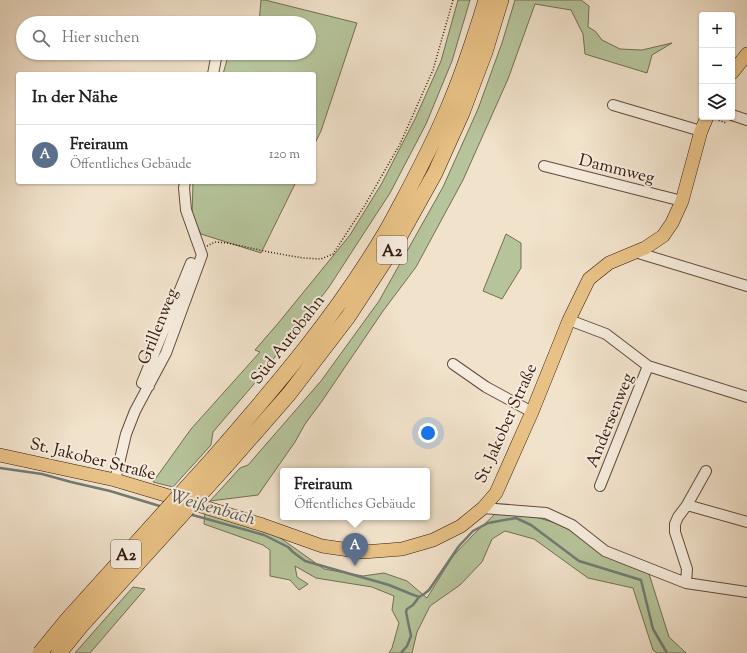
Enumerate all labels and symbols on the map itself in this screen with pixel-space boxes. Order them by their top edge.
street label: Dammweg [576,149,657,191]
road number: A2 [377,236,407,264]
street label: Grillenweg [133,285,185,368]
street label: Süd Autobahn [246,290,331,390]
street label: St. Jakober Straße [470,360,544,488]
street label: Andersenweg [581,370,641,472]
your location [418,423,438,443]
street label: St. Jakober Straße [27,433,158,487]
water label: Weißenbach [167,484,258,534]
pin: A [342,533,368,566]
road number: A2 [111,540,141,568]

